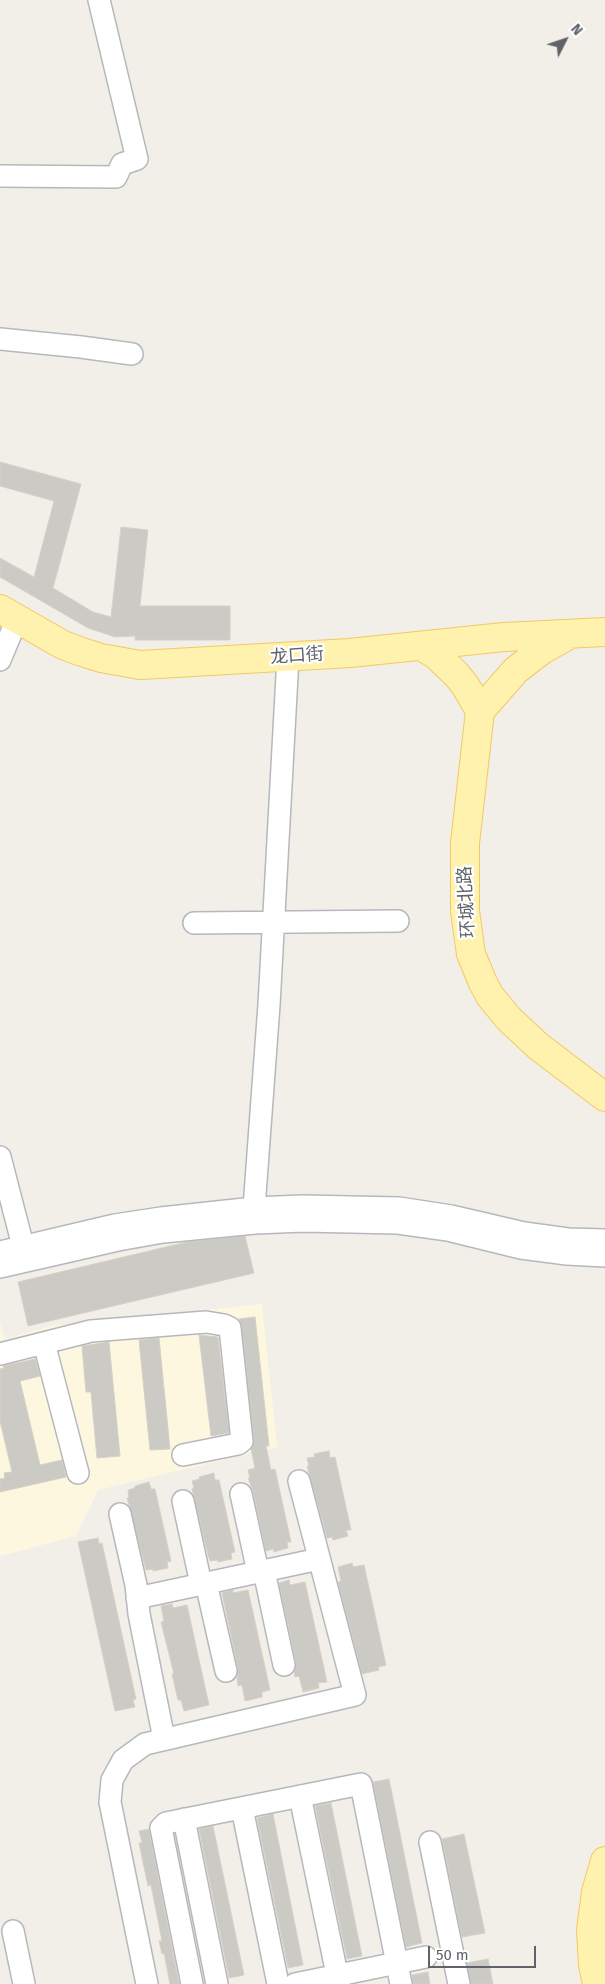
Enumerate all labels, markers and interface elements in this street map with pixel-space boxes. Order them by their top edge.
north arrow [540,15,590,65]
text: N [567,21,586,39]
street label: 龙口街 [269,643,325,669]
street label: 环城北路 [454,865,480,939]
scale bar [430,1936,538,1968]
text: 50 m [436,1946,469,1964]

